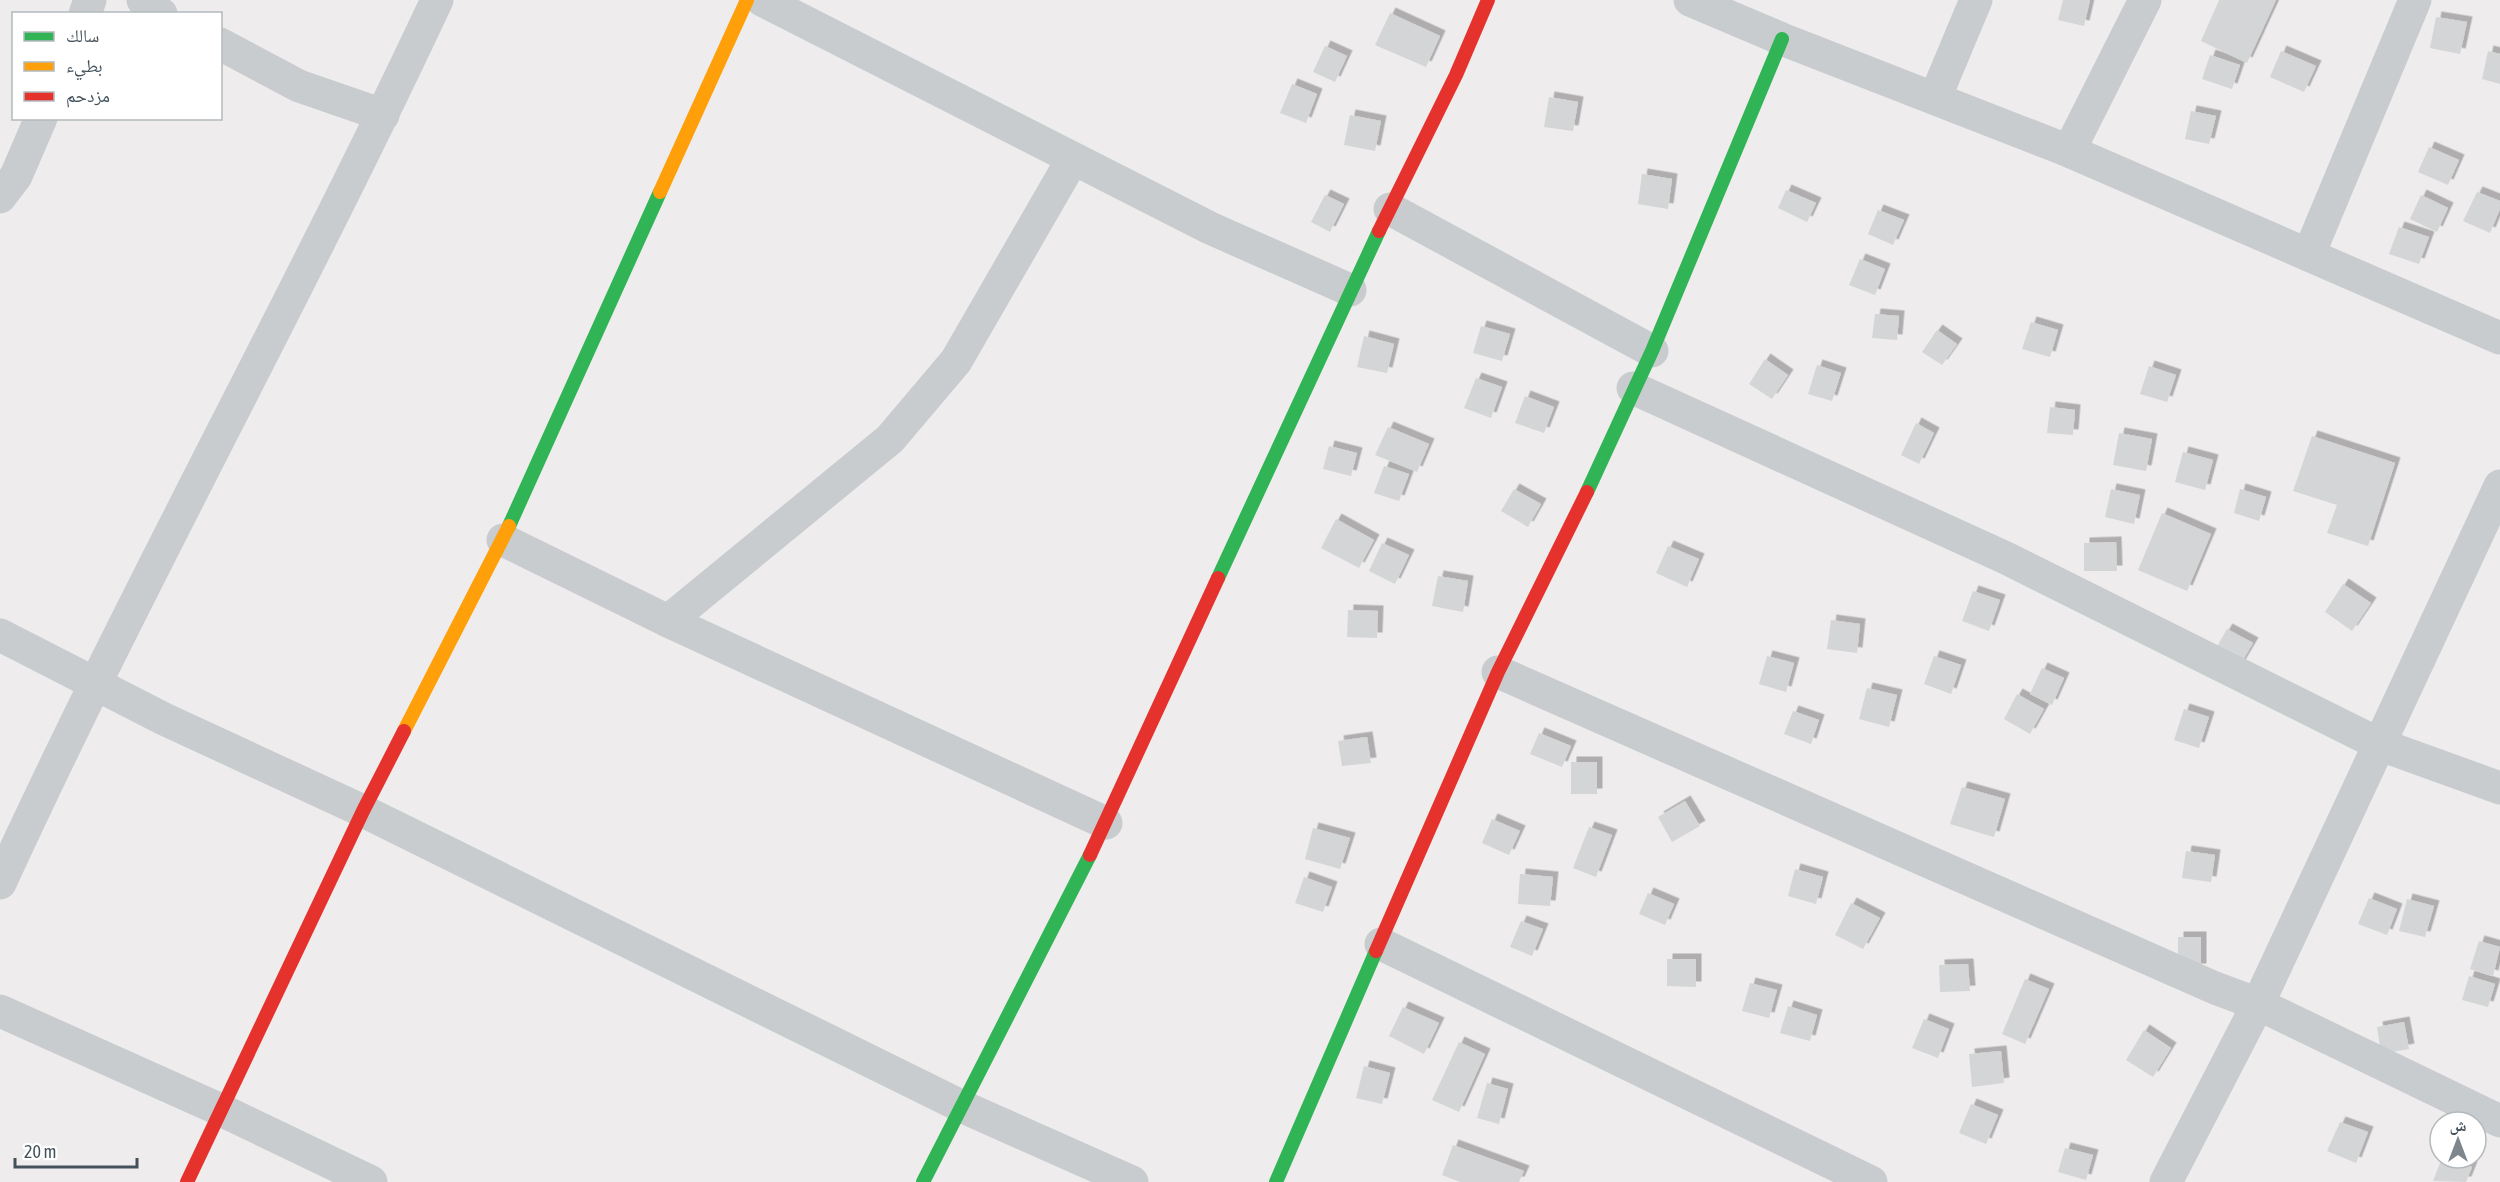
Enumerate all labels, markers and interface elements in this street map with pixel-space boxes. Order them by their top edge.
legend [12,12,222,120]
text: سالك [66,25,99,46]
text: بطيء [66,55,103,81]
text: مزدحم [66,85,110,108]
north arrow [2428,1110,2488,1170]
text: ش [2450,1116,2467,1135]
scale bar [15,1131,136,1169]
text: 20 m [24,1141,56,1162]

